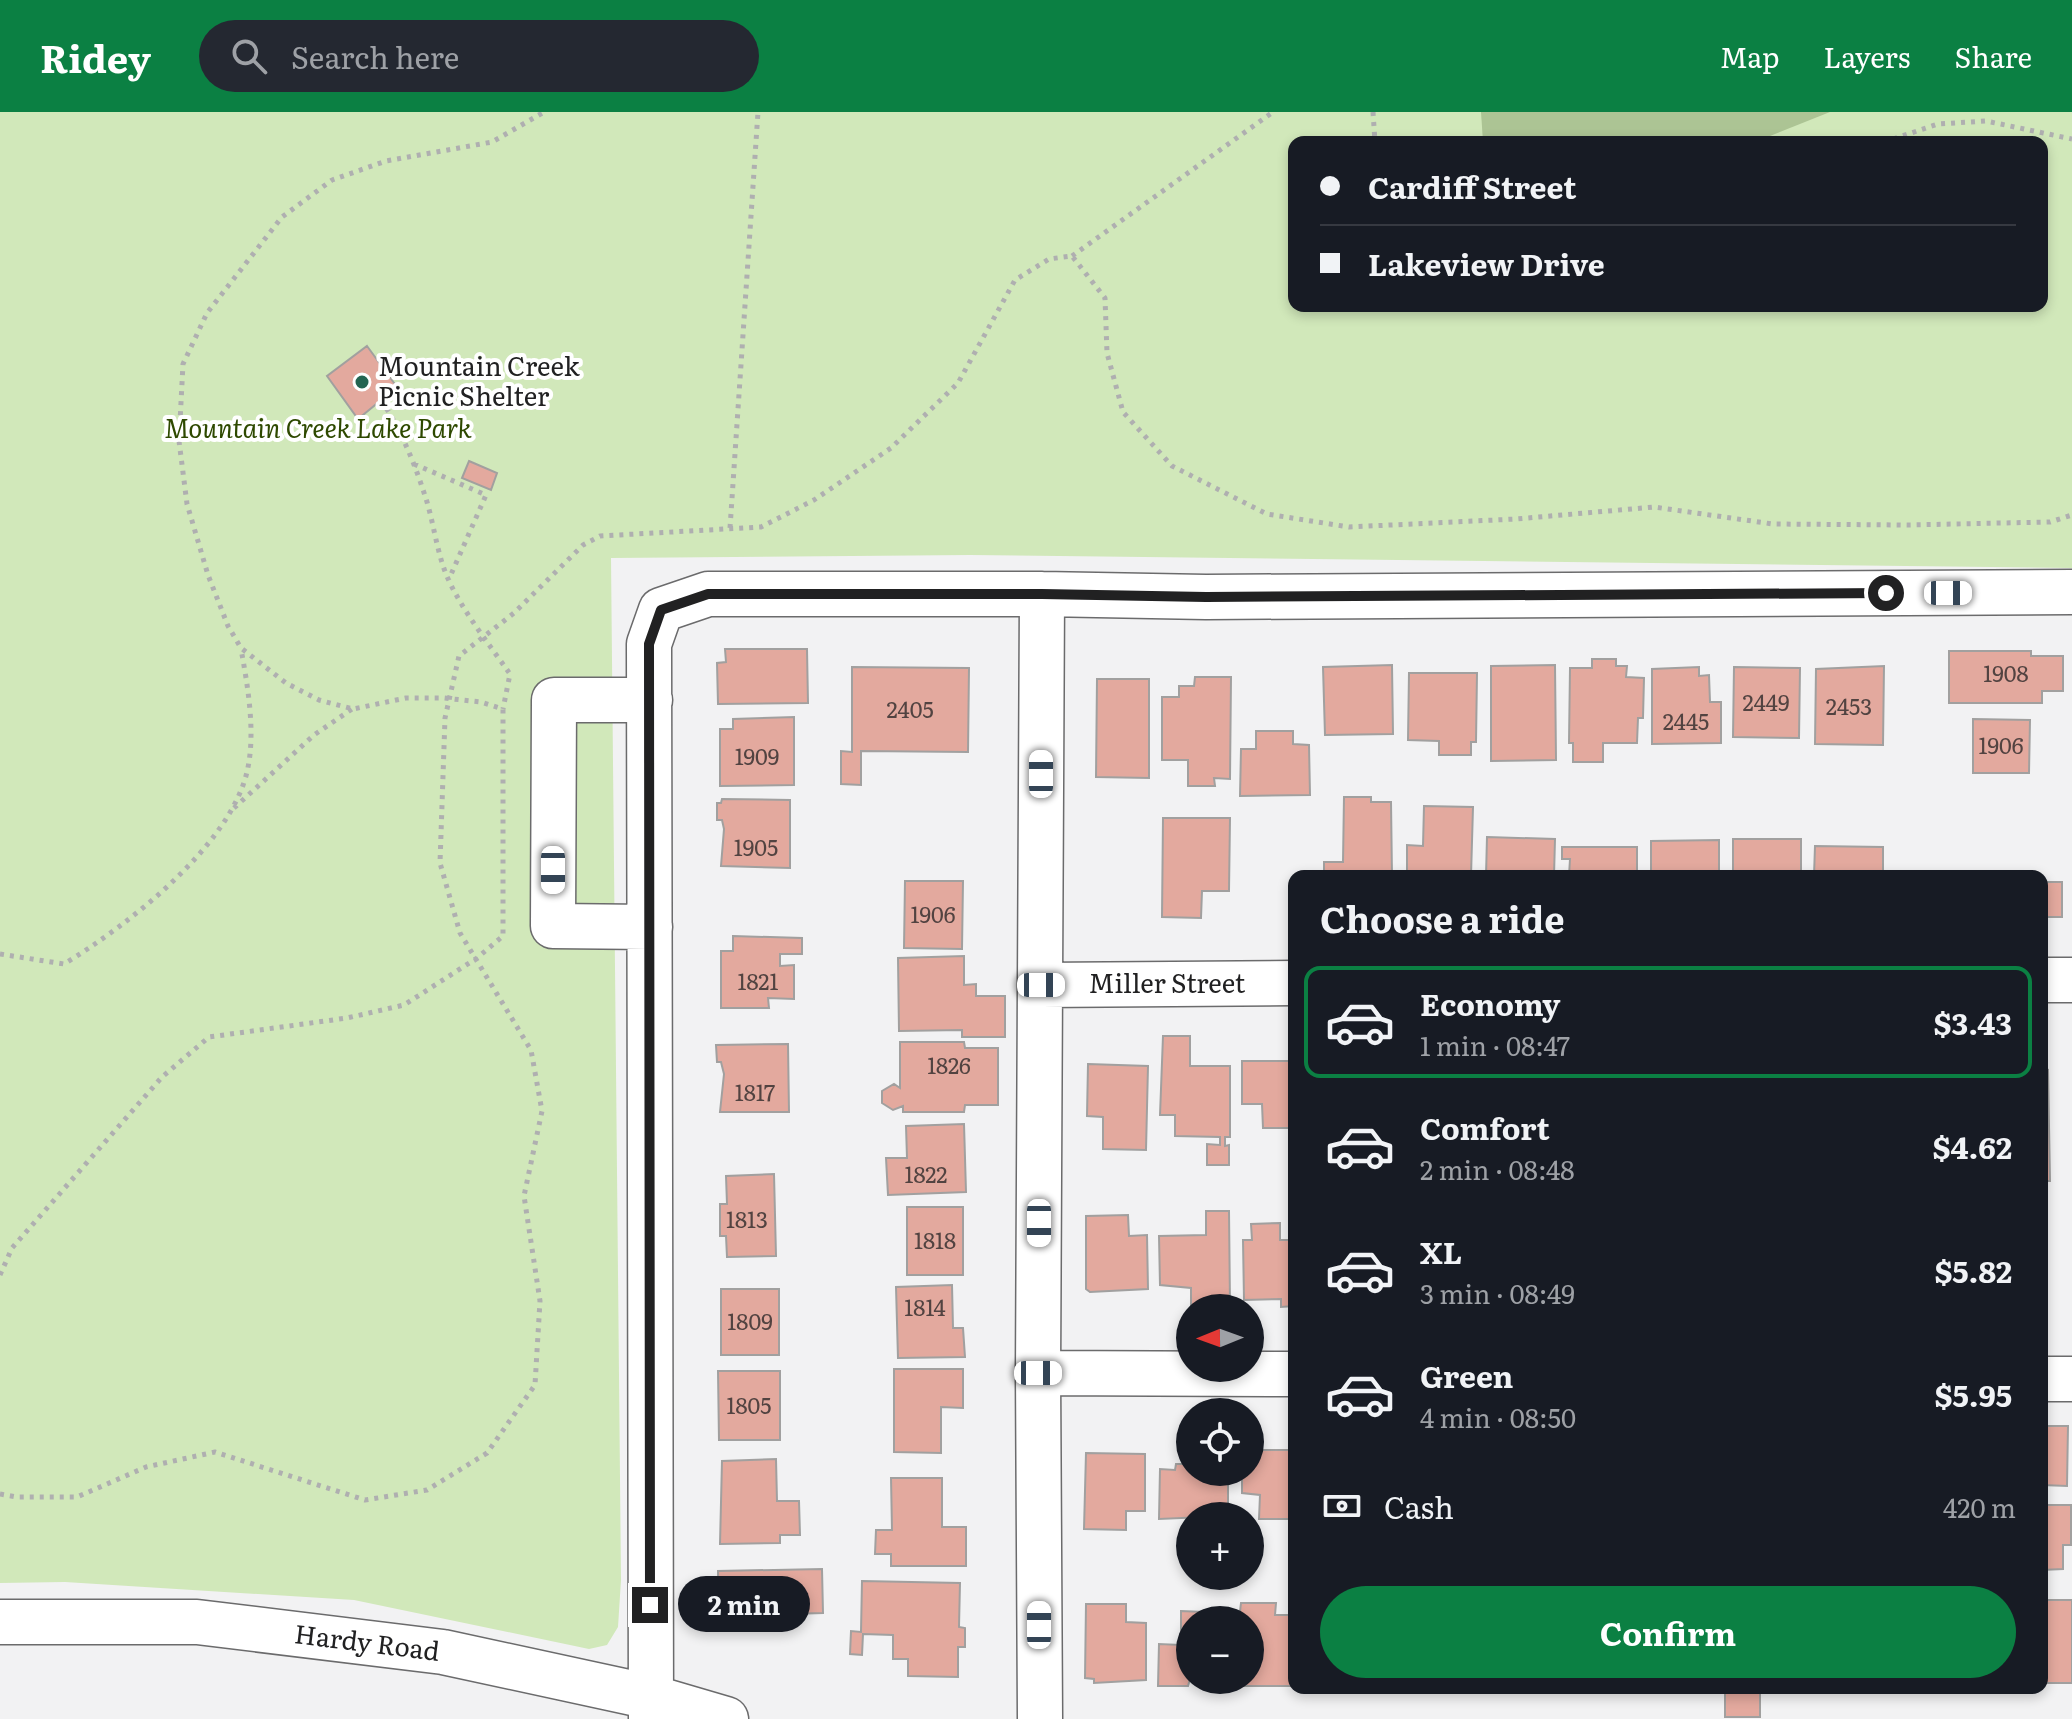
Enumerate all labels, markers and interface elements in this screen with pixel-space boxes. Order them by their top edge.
search box [199,20,759,92]
text: Ridey [40,28,151,85]
icon: search [227,34,271,78]
text: Search here [291,34,459,78]
text: Map [1720,35,1779,77]
text: Layers [1823,35,1910,77]
text: Share [1954,35,2032,77]
text: Cardiff Street [1368,164,1576,208]
text: Lakeview Drive [1368,241,1605,285]
place label: Mountain Creek Picnic Shelter [378,345,581,414]
marker: Mountain Creek Picnic Shelter [353,373,371,391]
park label: Mountain Creek Lake Park [164,407,472,446]
route start [1868,575,1904,611]
car [1924,581,1972,605]
house number: 1908 [1983,656,2029,689]
house number: 2449 [1743,685,1789,718]
house number: 2453 [1826,689,1872,722]
house number: 2405 [886,692,934,725]
house number: 2445 [1663,704,1709,737]
house number: 1906 [1979,728,2024,761]
house number: 1909 [735,739,779,772]
car [1029,750,1053,798]
house number: 1905 [734,830,778,863]
car [541,846,565,894]
text: Choose a ride [1320,891,1565,944]
house number: 1906 [911,897,956,930]
street label: Miller Street [1089,962,1246,1001]
house number: 1821 [738,964,778,997]
car [1017,973,1065,997]
text: Economy [1420,981,1560,1025]
icon: car [1324,986,1396,1058]
text: $3.43 [1934,1000,2012,1044]
text: 1 min · 08:47 [1420,1025,1570,1064]
house number: 1826 [927,1048,971,1081]
house number: 1817 [735,1075,775,1108]
text: Comfort [1420,1105,1550,1149]
icon: car [1324,1110,1396,1182]
text: $4.62 [1933,1124,2012,1168]
text: 2 min · 08:48 [1420,1149,1575,1188]
house number: 1822 [904,1157,948,1190]
car [1027,1199,1051,1247]
house number: 1813 [726,1202,768,1235]
house number: 1818 [914,1223,956,1256]
text: XL [1420,1229,1462,1273]
icon: car [1324,1234,1396,1306]
text: $5.82 [1934,1248,2012,1292]
text: 3 min · 08:49 [1420,1273,1575,1312]
house number: 1814 [904,1290,946,1323]
north arrow [1176,1294,1264,1382]
map controls [1176,1294,1264,1694]
house number: 1809 [727,1304,773,1337]
text: Green [1420,1353,1513,1397]
icon: car [1324,1358,1396,1430]
car [1014,1361,1062,1385]
text: $5.95 [1935,1372,2012,1416]
house number: 1805 [727,1388,771,1421]
text: 4 min · 08:50 [1420,1397,1576,1436]
button: locate [1176,1398,1264,1486]
icon: cash [1320,1484,1364,1528]
text: Cash [1384,1484,1454,1528]
text: 420 m [1943,1487,2016,1526]
button: + [1176,1502,1264,1590]
callout: 2 min [678,1577,810,1633]
text: 2 min [708,1584,780,1623]
button: Confirm [1320,1586,2016,1678]
route end [632,1587,668,1623]
car [1027,1601,1051,1649]
button: − [1176,1606,1264,1694]
street label: Hardy Road [293,1612,442,1669]

